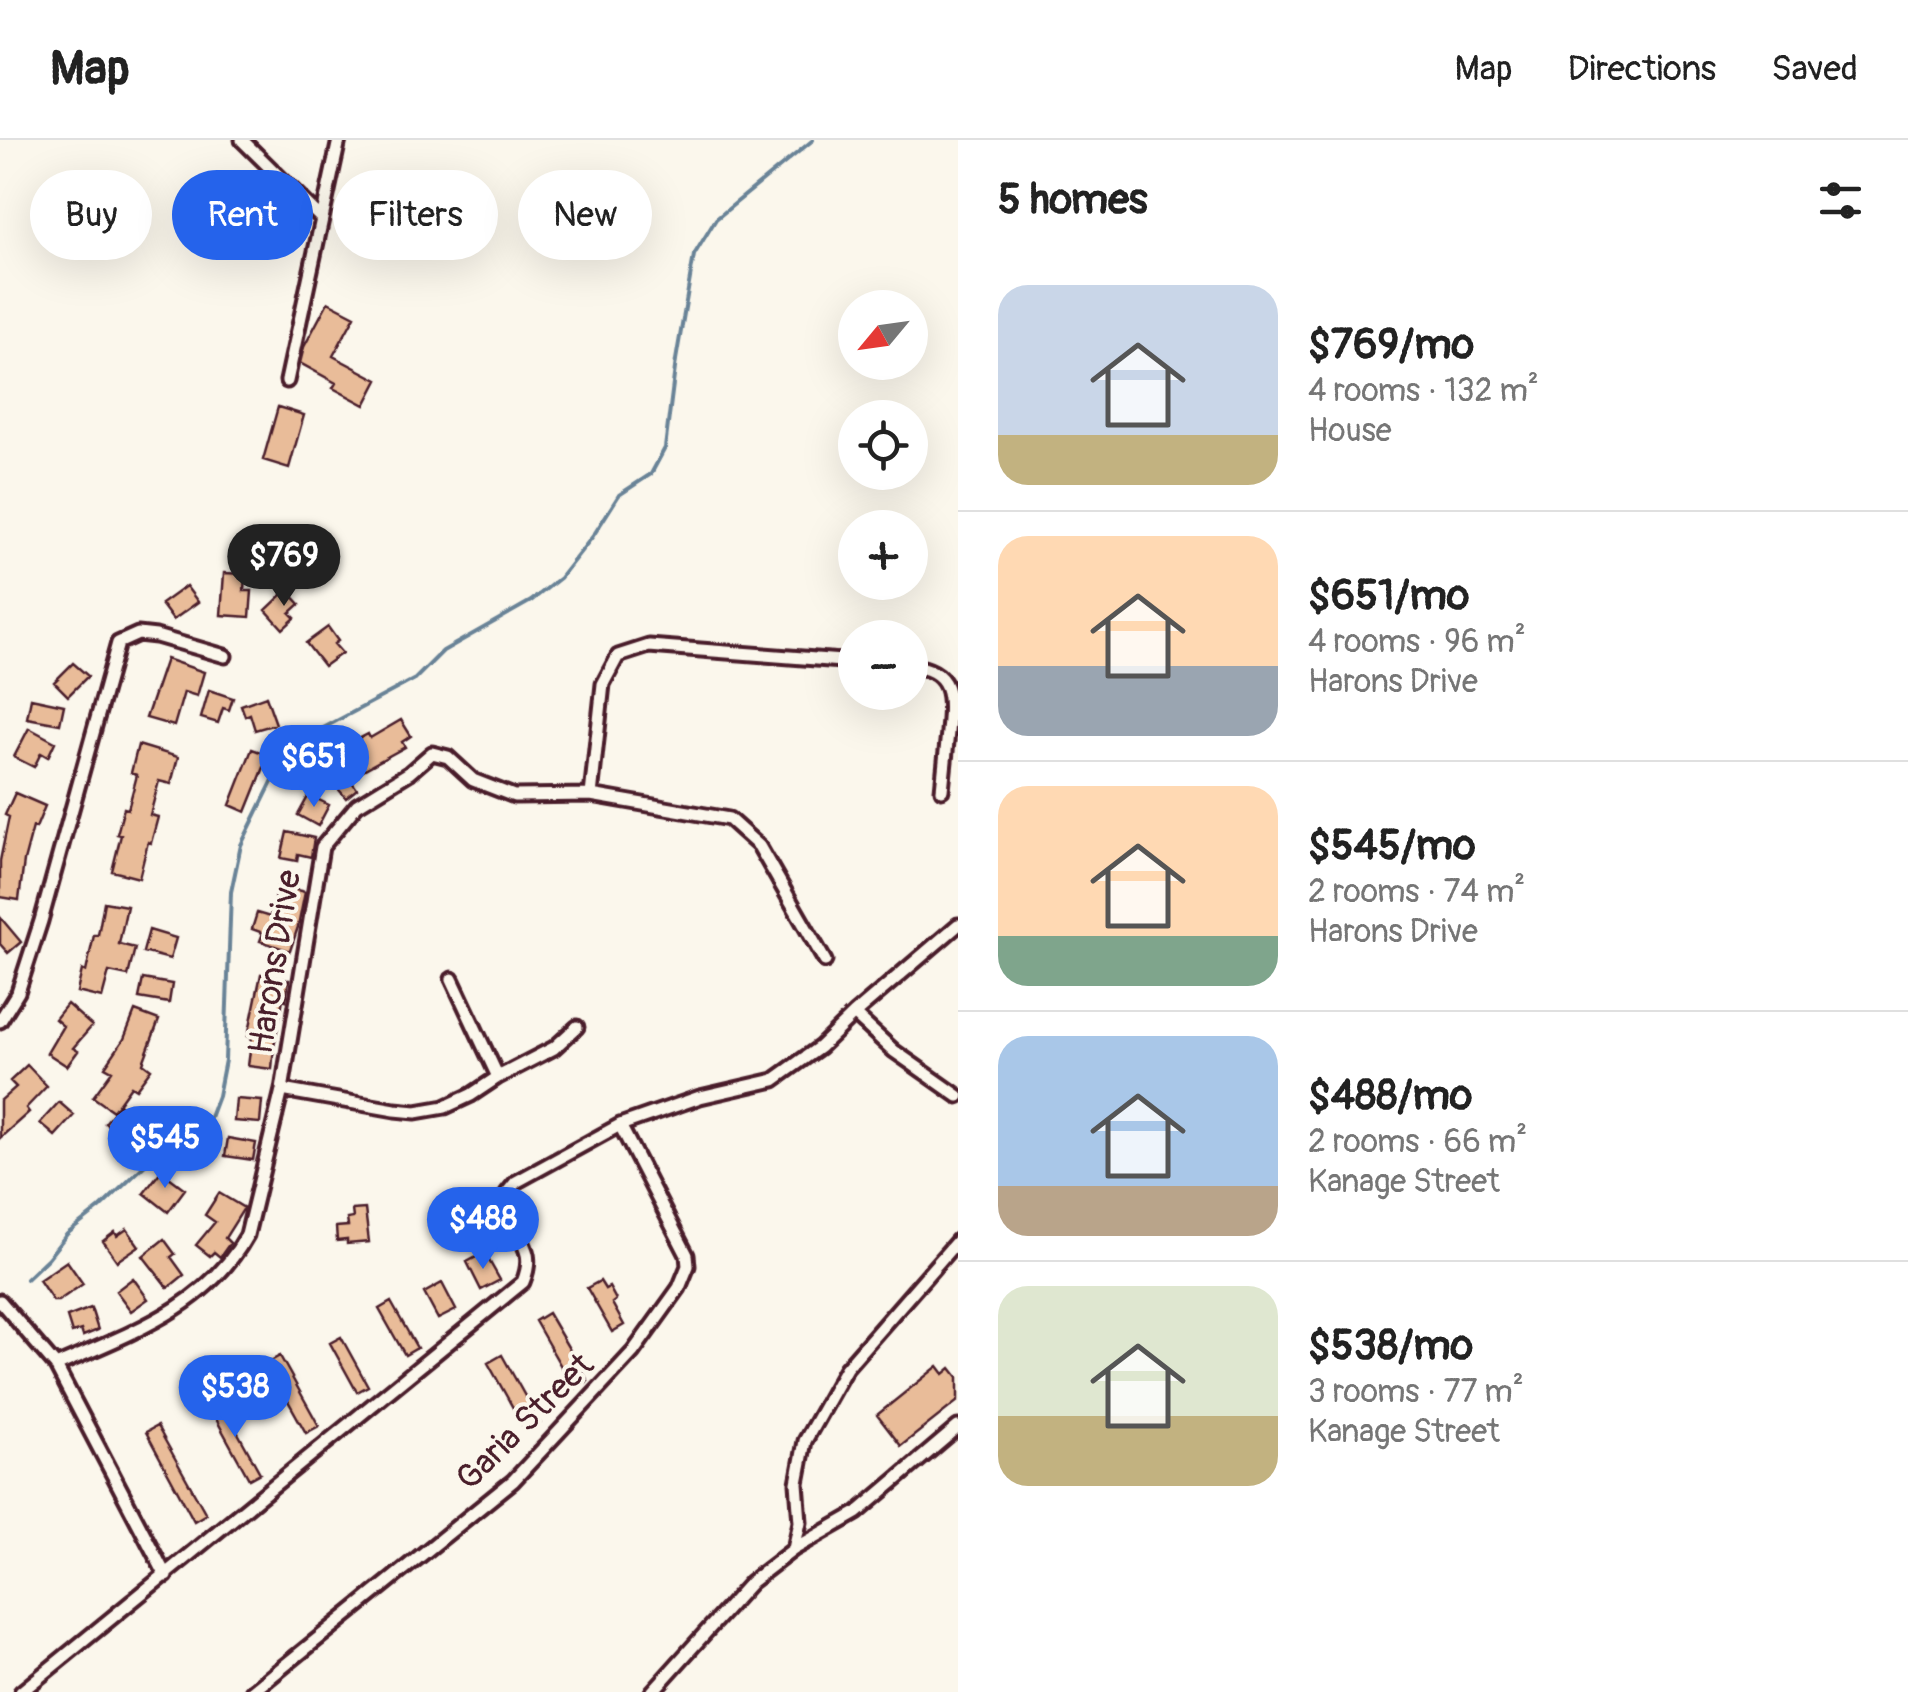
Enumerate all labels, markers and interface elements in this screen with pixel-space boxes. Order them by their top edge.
text: Map [50,39,130,99]
text: Map [1455,47,1513,91]
text: Directions [1568,47,1716,91]
text: Saved [1771,47,1858,91]
chip: Buy [30,170,152,260]
chip: Rent [172,170,313,260]
chip: Filters [333,170,498,260]
chip: New [518,170,652,260]
icon: filters [1813,173,1868,228]
text: 5 homes [998,174,1148,226]
north arrow [838,290,928,380]
map controls [838,290,928,710]
text: $769/mo [1308,319,1474,371]
icon: home [1078,325,1198,445]
text: 4 rooms · 132 m² [1308,371,1539,411]
button: locate [838,400,928,490]
text: House [1308,411,1392,451]
button: + [838,510,928,600]
pin: $769 [225,524,343,609]
text: $769 [249,536,319,576]
text: $651/mo [1308,570,1469,622]
icon: home [1078,576,1198,696]
button: − [838,620,928,710]
text: 4 rooms · 96 m² [1308,622,1526,662]
text: Harons Drive [1308,662,1478,702]
pin: $651 [255,725,373,810]
text: $651 [281,737,347,777]
text: $545/mo [1308,820,1476,872]
icon: home [1078,826,1198,946]
street label: Harons Drive [239,867,311,1057]
text: 2 rooms · 74 m² [1308,872,1525,912]
text: Harons Drive [1308,912,1478,952]
text: $488/mo [1308,1070,1472,1122]
icon: home [1078,1076,1198,1196]
pin: $545 [106,1106,224,1191]
text: $545 [130,1118,200,1158]
text: 2 rooms · 66 m² [1308,1122,1527,1162]
text: Kanage Street [1308,1162,1500,1202]
pin: $488 [424,1187,542,1272]
text: $488 [449,1199,517,1239]
text: $538/mo [1308,1320,1473,1372]
icon: home [1078,1326,1198,1446]
street label: Garia Street [447,1343,604,1500]
pin: $538 [176,1355,294,1440]
text: $538 [201,1367,269,1407]
text: 3 rooms · 77 m² [1308,1372,1524,1412]
text: Kanage Street [1308,1412,1500,1452]

